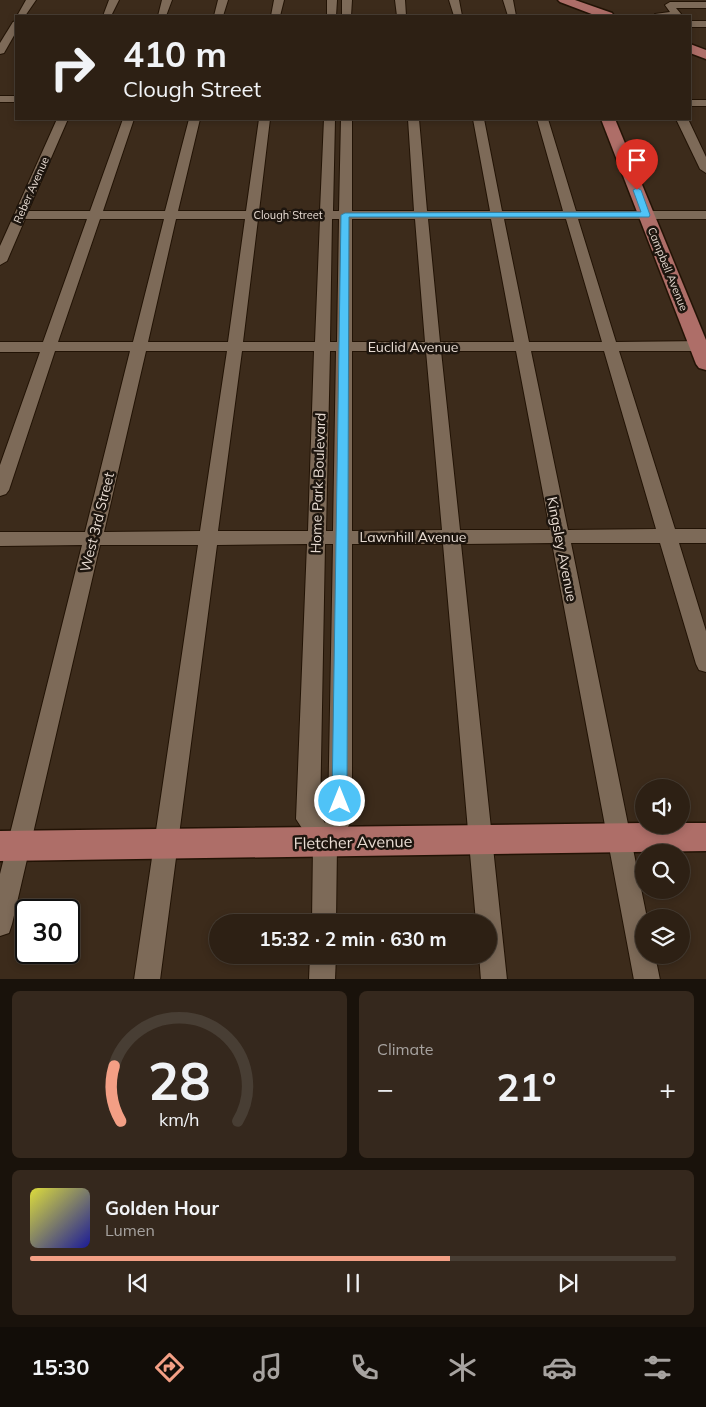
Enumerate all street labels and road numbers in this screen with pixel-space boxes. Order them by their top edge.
street label: Reber Avenue [10,155,52,225]
street label: Clough Street [253,208,323,222]
street label: Campbell Avenue [645,225,691,313]
street label: Euclid Avenue [368,338,458,356]
street label: Home Park Boulevard [307,412,329,554]
street label: West 3rd Street [76,470,118,574]
street label: Kingsley Avenue [543,495,581,603]
street label: Lawnhill Avenue [360,528,466,546]
street label: Fletcher Avenue [293,831,413,853]

